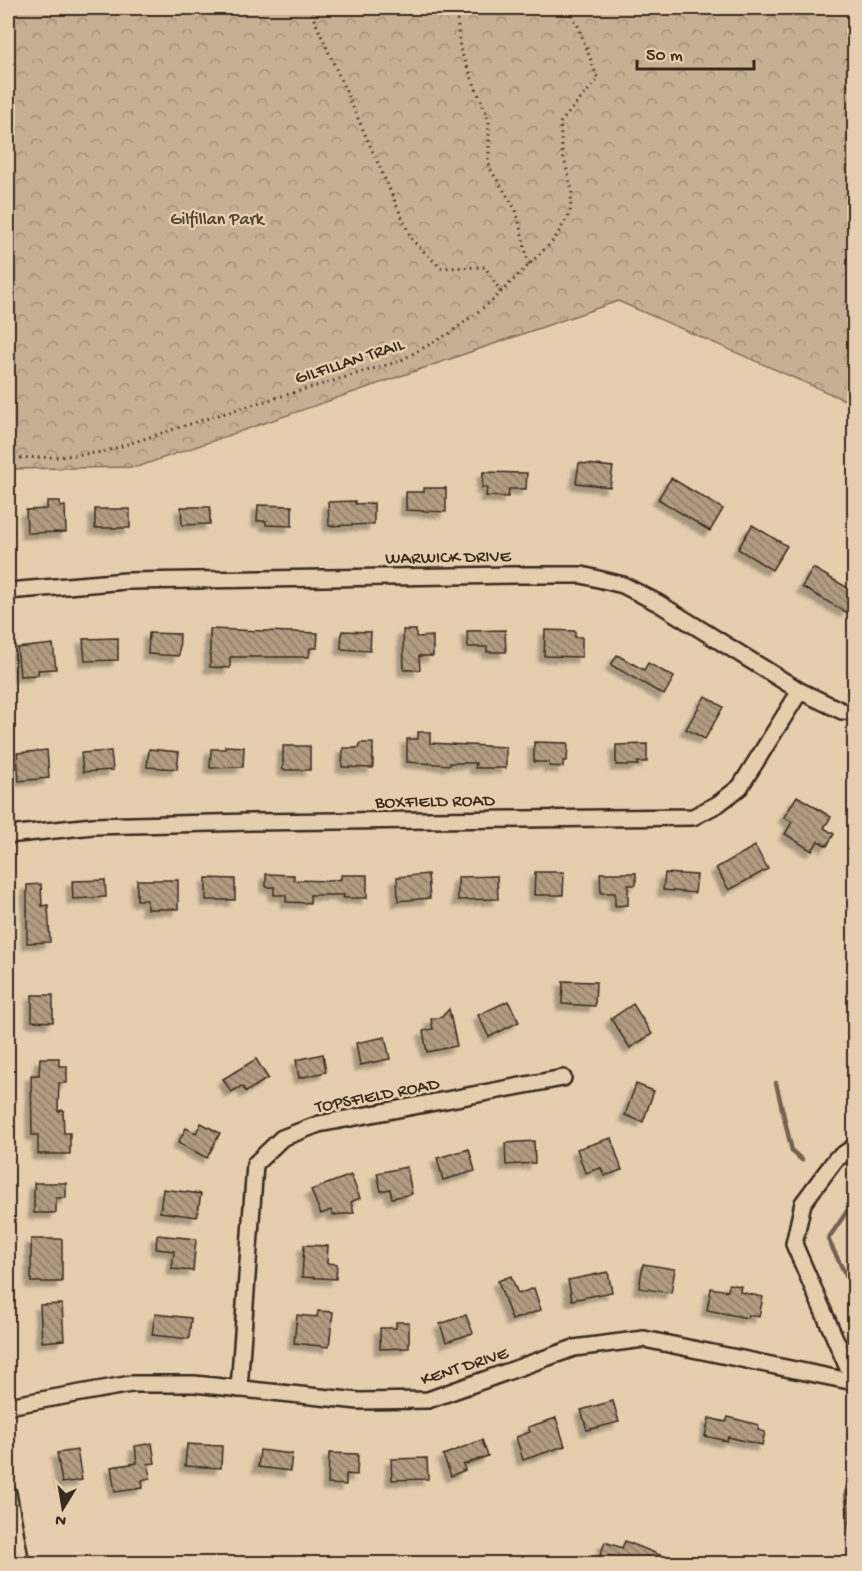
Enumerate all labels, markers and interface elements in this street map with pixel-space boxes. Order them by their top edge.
scale bar [637,33,754,71]
text: 50 m [646,46,683,67]
park label: Gilfillan Park [170,210,266,231]
street label: GILFILLAN TRAIL [293,334,408,390]
street label: WARWICK DRIVE [385,547,512,570]
street label: BOXFIELD ROAD [374,791,495,814]
street label: TOPSFIELD ROAD [313,1074,442,1119]
street label: KENT DRIVE [418,1343,512,1391]
north arrow [33,1478,93,1538]
text: N [53,1509,68,1530]

